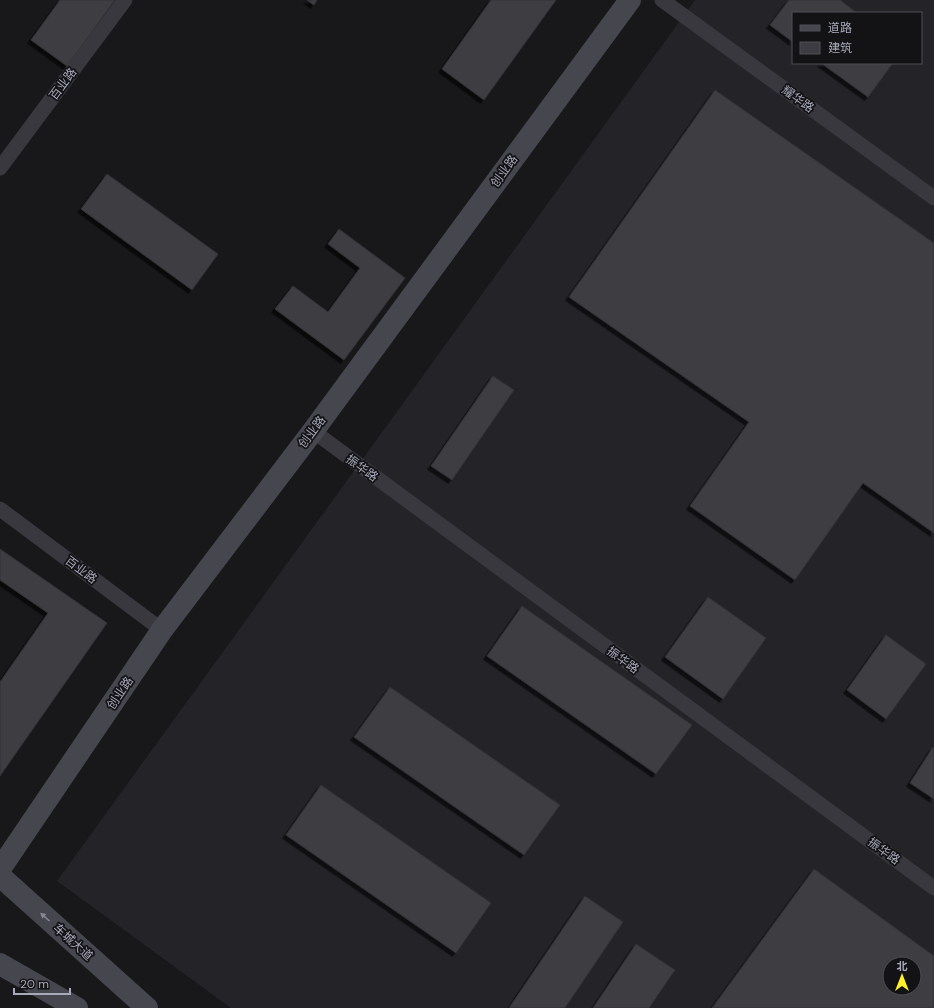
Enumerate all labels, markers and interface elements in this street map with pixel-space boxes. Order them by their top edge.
legend [792,12,922,64]
text: 道路 [828,20,852,36]
text: 建筑 [828,40,852,56]
street label: 百业路 [46,65,80,103]
street label: 耀华路 [779,82,817,116]
street label: 创业路 [487,152,521,190]
street label: 创业路 [295,413,329,451]
street label: 振华路 [343,451,381,485]
street label: 百业路 [62,553,100,587]
street label: 振华路 [604,643,642,677]
street label: 创业路 [103,674,137,712]
street label: 振华路 [865,834,903,868]
one-way arrow [40,912,51,921]
street label: 车城大道 [50,920,96,964]
north arrow [882,956,922,996]
text: 北 [897,959,908,973]
scale bar [14,970,70,996]
text: 20 m [20,976,49,992]

